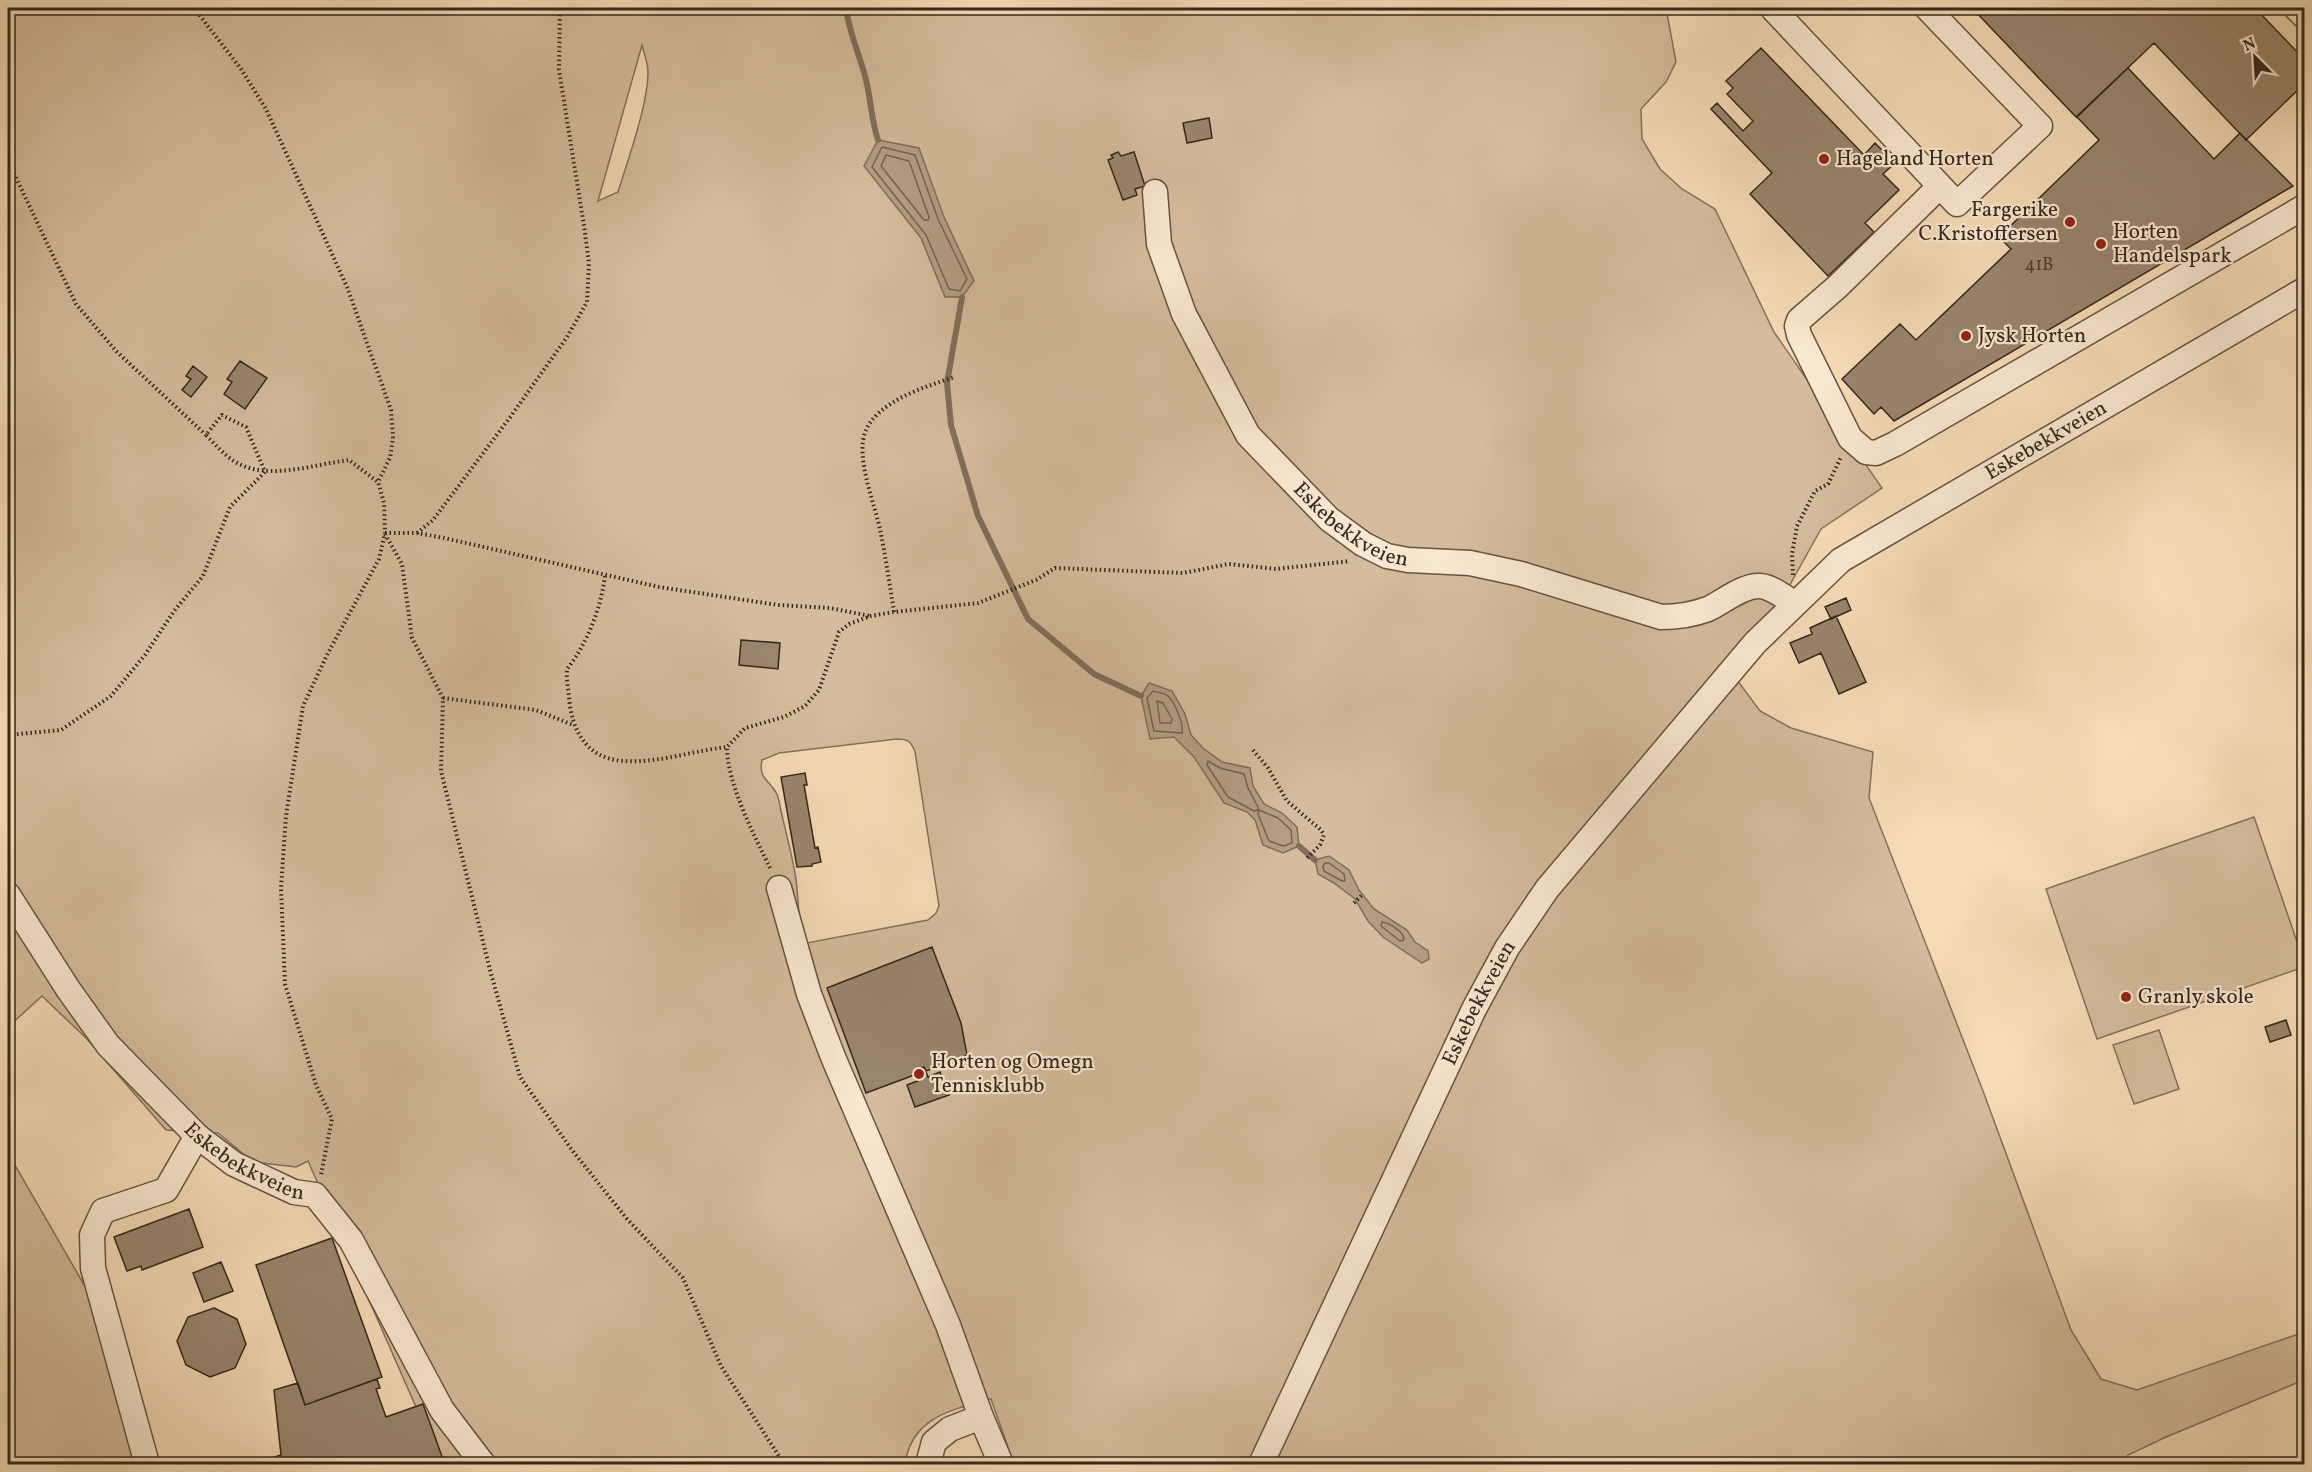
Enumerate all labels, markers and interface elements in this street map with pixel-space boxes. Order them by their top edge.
north arrow [2225,27,2285,87]
text: N [2240,33,2260,58]
place label: Hageland Horten [1836,145,1994,174]
marker: Hageland Horten [1817,152,1831,166]
place label: Fargerike C.Kristoffersen [1918,196,2058,249]
marker: Fargerike C.Kristoffersen [2063,215,2077,229]
place label: Horten Handelspark [2113,218,2232,271]
marker: Horten Handelspark [2094,237,2108,251]
house number: 41B [2025,253,2053,278]
place label: Jysk Horten [1978,322,2086,351]
marker: Jysk Horten [1959,329,1973,343]
street label: Eskebekkveien [1980,393,2112,487]
street label: Eskebekkveien [1286,475,1411,574]
street label: Eskebekkveien [1435,934,1523,1070]
place label: Granly skole [2138,983,2254,1012]
marker: Granly skole [2119,990,2133,1004]
place label: Horten og Omegn Tennisklubb [931,1048,1094,1101]
marker: Horten og Omegn Tennisklubb [912,1067,926,1081]
street label: Eskebekkveien [177,1116,306,1208]

